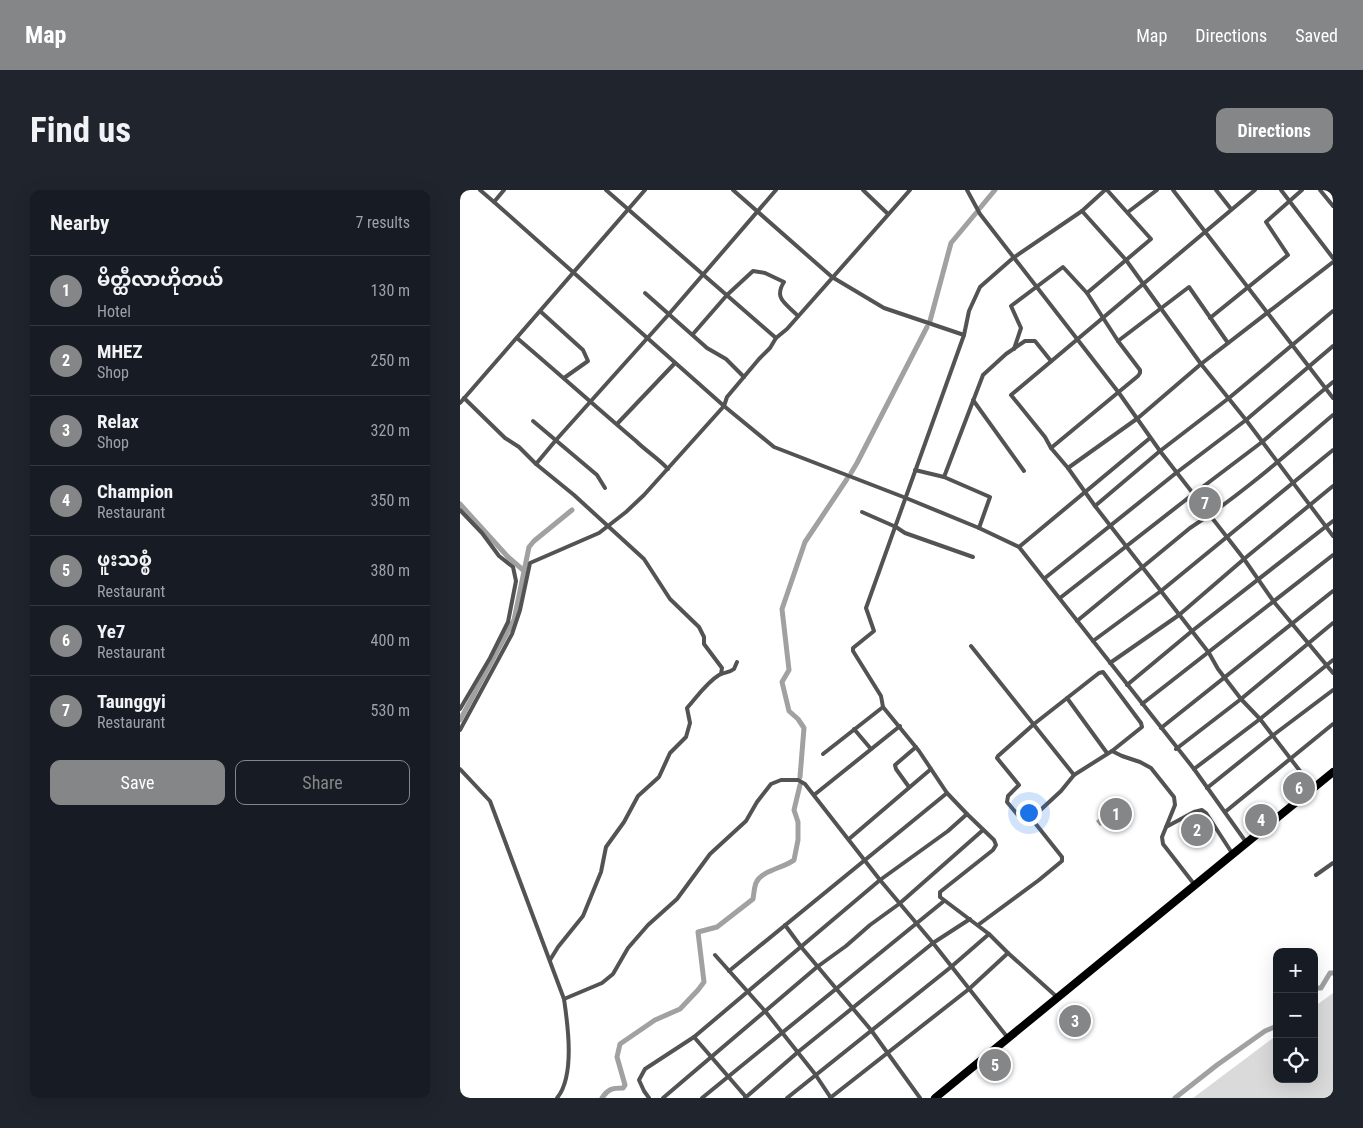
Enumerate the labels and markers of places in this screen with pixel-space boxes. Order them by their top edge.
pin: 7 [1189,484,1221,522]
pin: 6 [1283,769,1315,807]
pin: 1 [1100,795,1132,833]
pin: 4 [1245,801,1277,839]
pin: 2 [1181,811,1213,849]
pin: 3 [1059,1002,1091,1040]
pin: 5 [979,1046,1011,1084]

